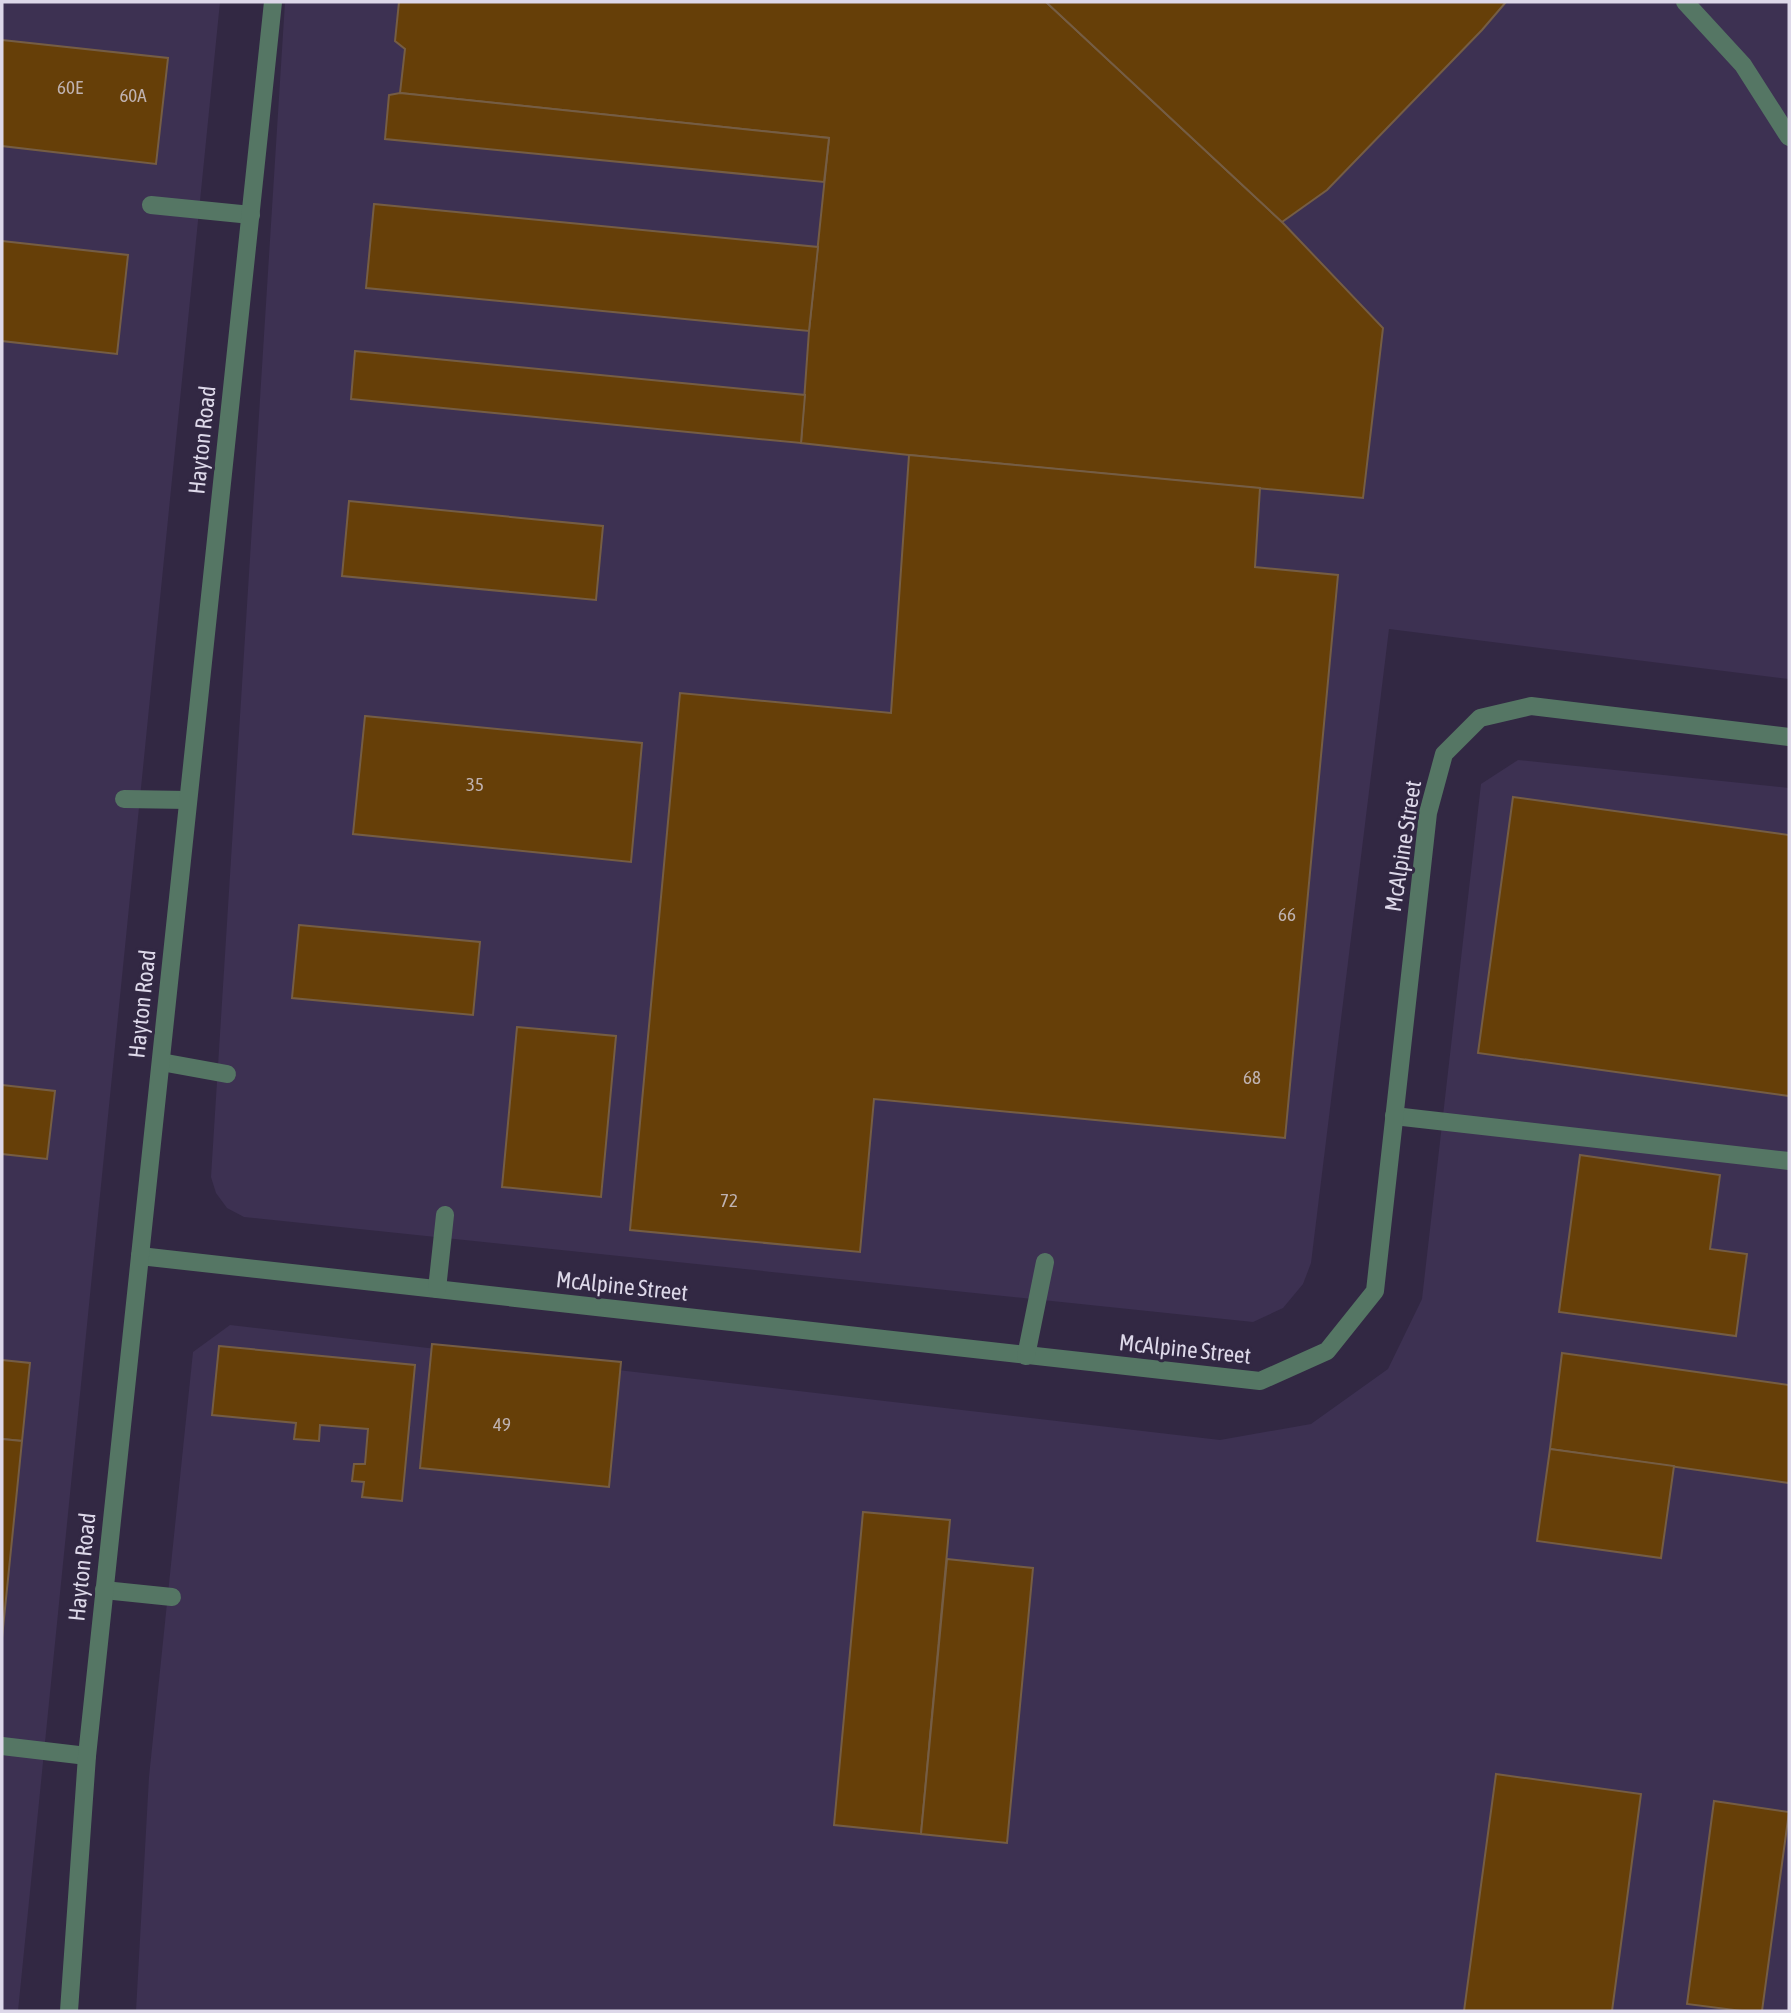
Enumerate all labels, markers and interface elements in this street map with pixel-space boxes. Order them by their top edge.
house number: 60E [57,76,83,98]
house number: 60A [119,84,147,106]
street label: Hayton Road [183,384,221,496]
house number: 35 [466,773,484,795]
street label: McAlpine Street [1380,778,1426,914]
house number: 66 [1278,903,1296,925]
street label: Hayton Road [123,948,161,1060]
house number: 68 [1243,1066,1261,1088]
house number: 72 [720,1189,738,1211]
street label: McAlpine Street [555,1266,689,1306]
street label: McAlpine Street [1118,1329,1252,1369]
house number: 49 [493,1413,511,1435]
street label: Hayton Road [63,1511,101,1623]

